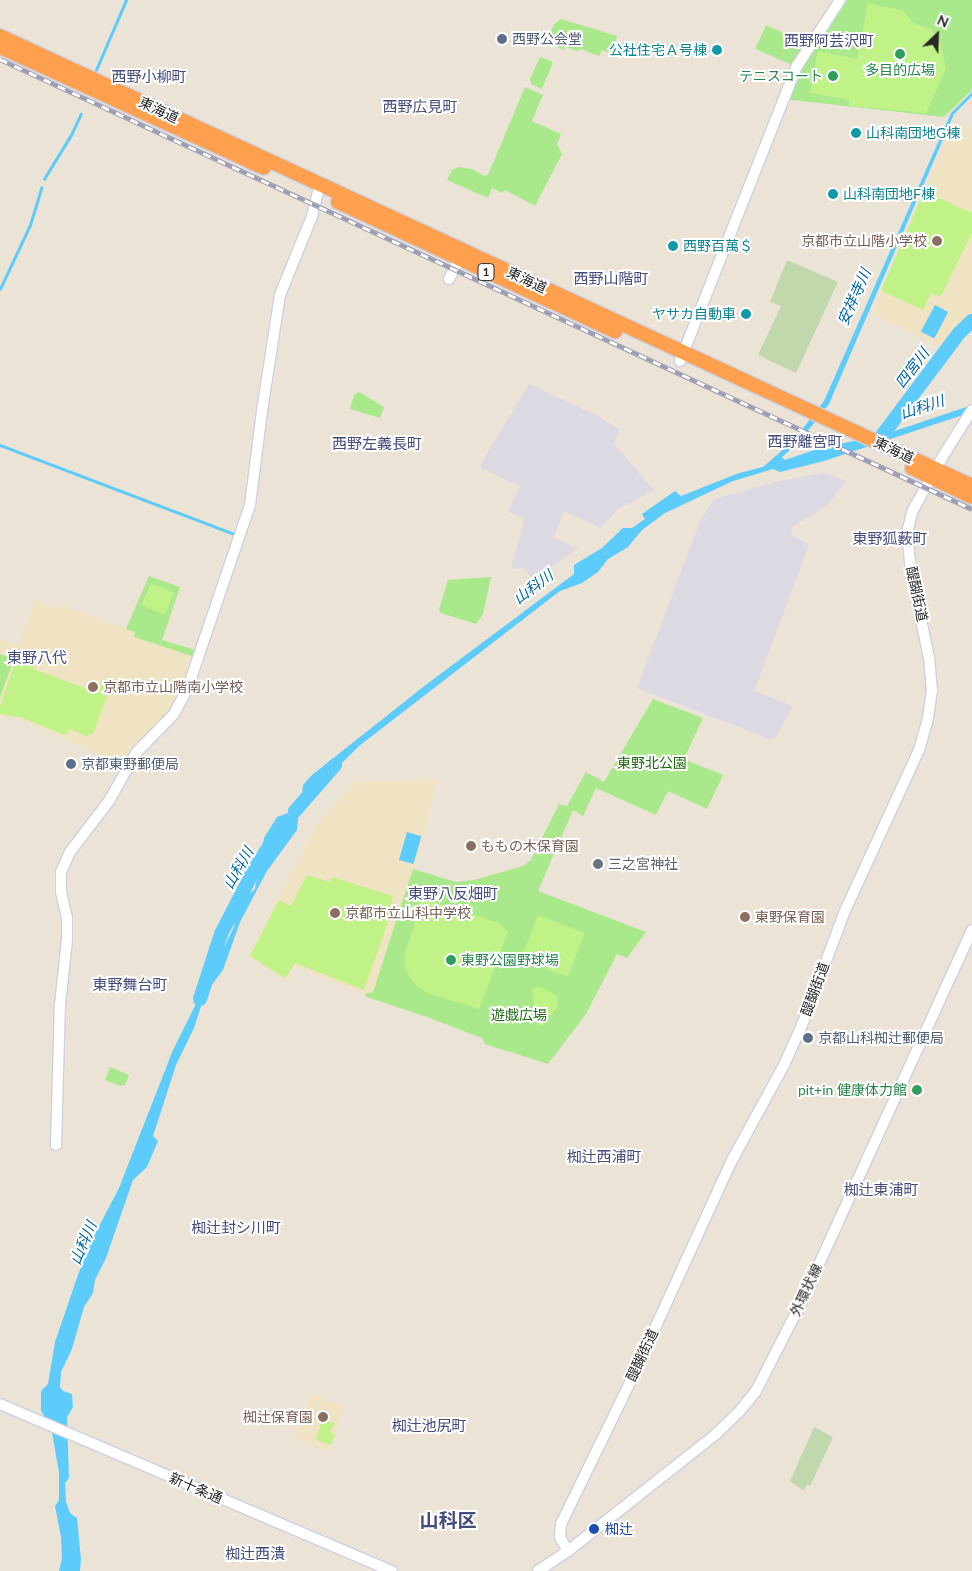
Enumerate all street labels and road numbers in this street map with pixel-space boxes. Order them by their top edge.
street label: 東海道 [136,94,182,126]
road number: 1 [477,262,495,282]
street label: 東海道 [504,264,550,296]
street label: 東海道 [871,434,917,466]
street label: 醍醐街道 [903,565,931,623]
street label: 醍醐街道 [798,960,832,1018]
street label: 外環状線 [787,1261,825,1319]
street label: 醍醐街道 [623,1326,661,1384]
street label: 新十条通 [167,1469,225,1507]

